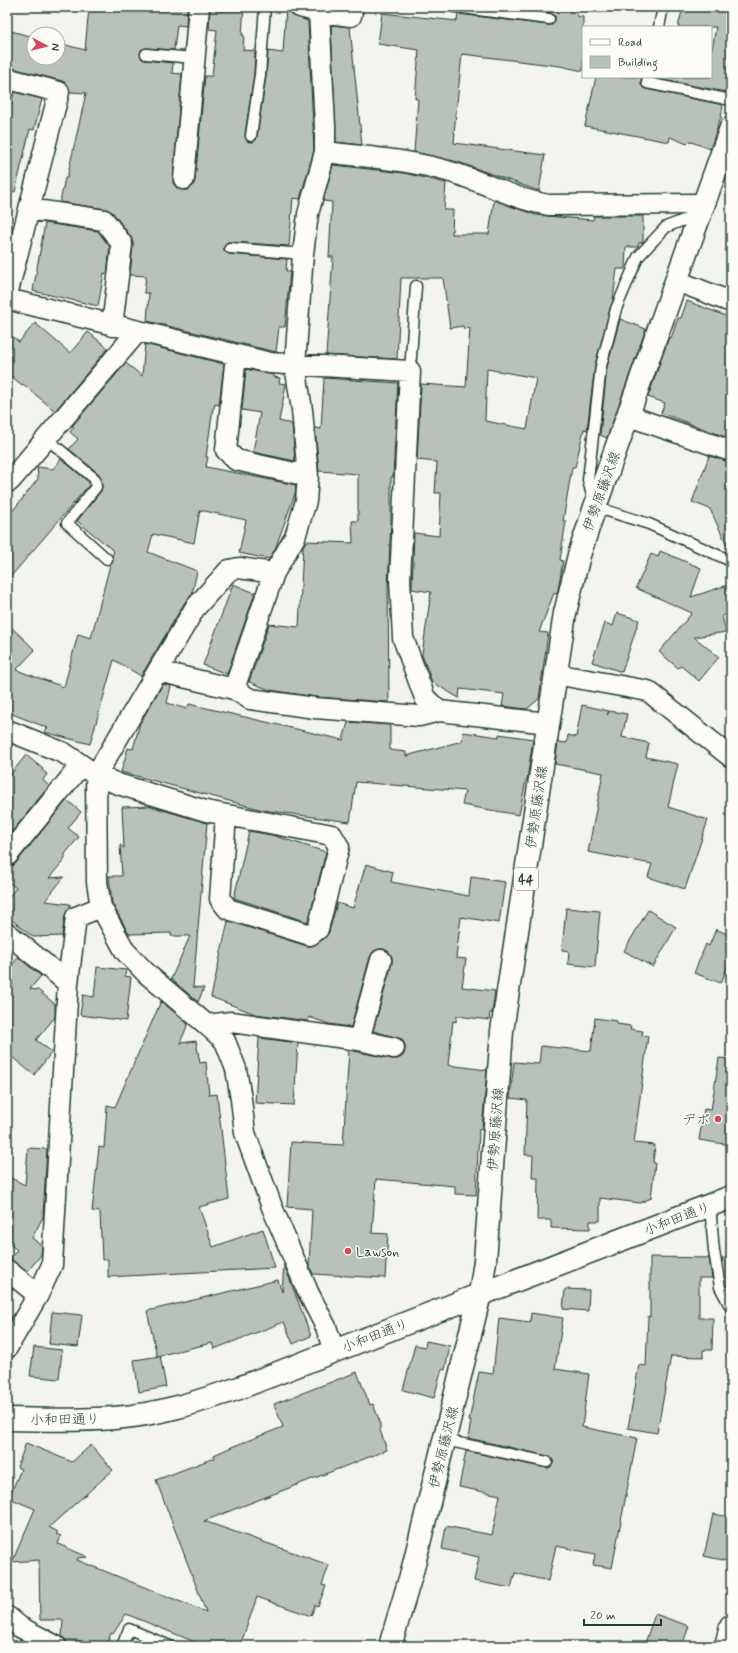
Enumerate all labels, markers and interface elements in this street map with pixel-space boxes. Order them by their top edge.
north arrow [26,26,66,66]
legend [582,26,712,78]
text: Road [618,35,642,51]
text: N [48,43,62,52]
text: Building [618,55,658,72]
street label: 伊勢原藤沢線 [579,449,625,534]
street label: 伊勢原藤沢線 [522,764,552,850]
road number: 44 [514,868,538,890]
street label: 伊勢原藤沢線 [484,1087,508,1172]
place label: デポ [682,1111,710,1129]
marker: デポ [713,1114,723,1124]
street label: 小和田通り [641,1198,713,1240]
place label: Lawson [356,1243,399,1261]
marker: Lawson [343,1246,353,1256]
street label: 小和田通り [339,1315,411,1357]
street label: 伊勢原藤沢線 [425,1404,463,1490]
street label: 小和田通り [30,1410,100,1430]
scale bar [584,1601,661,1627]
text: 20 m [590,1608,616,1624]

